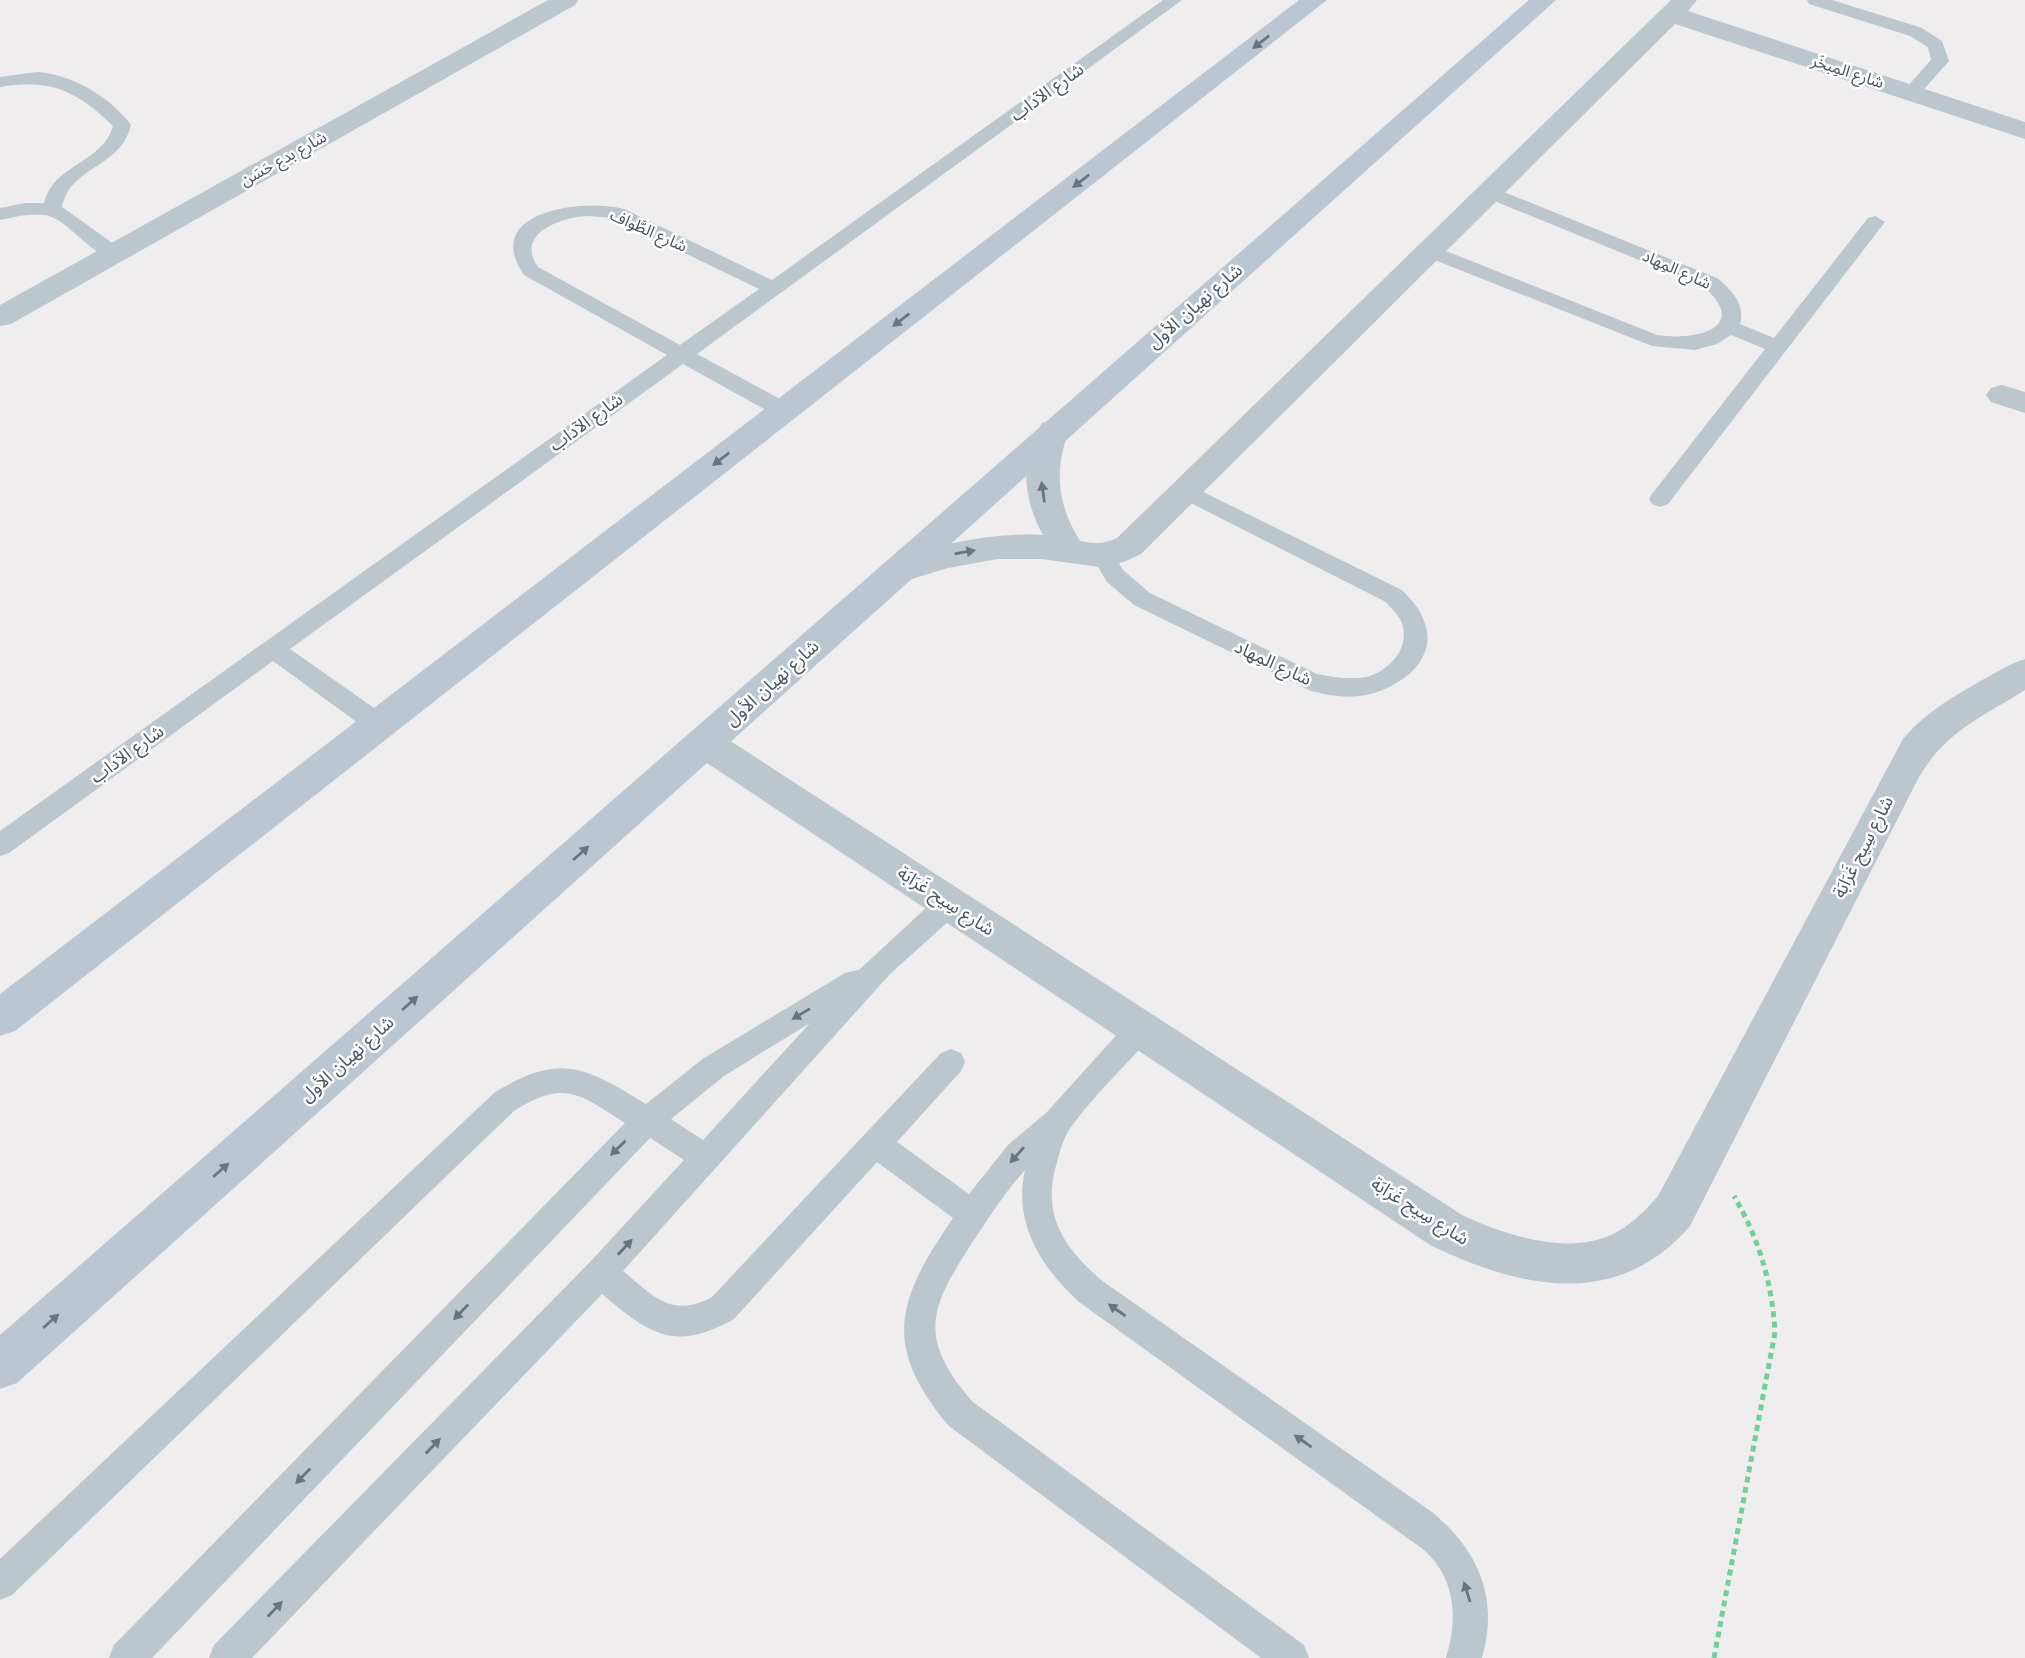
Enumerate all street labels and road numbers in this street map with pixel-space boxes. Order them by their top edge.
street label: شارع المِبخَر [1807,50,1887,95]
street label: شارع الآداب [1005,57,1090,128]
street label: شارع بدع حَسَن [236,126,331,193]
street label: شارع الطَّواف [606,204,691,259]
street label: شارع المِهاد [1638,245,1714,296]
street label: شارع نهيان الأول [1142,258,1249,355]
street label: شارع الآداب [544,387,629,458]
street label: شارع نهيان الأول [720,634,825,733]
street label: شارع المِهاد [1230,635,1315,693]
street label: شارع الآداب [85,719,170,790]
street label: شارع سِيح غَرَابَة [1827,792,1901,903]
street label: شارع سِيح غَرَابَة [892,861,999,943]
street label: شارع نهيان الأول [295,1010,400,1109]
street label: شارع سِيح غَرَابَة [1366,1171,1473,1252]

